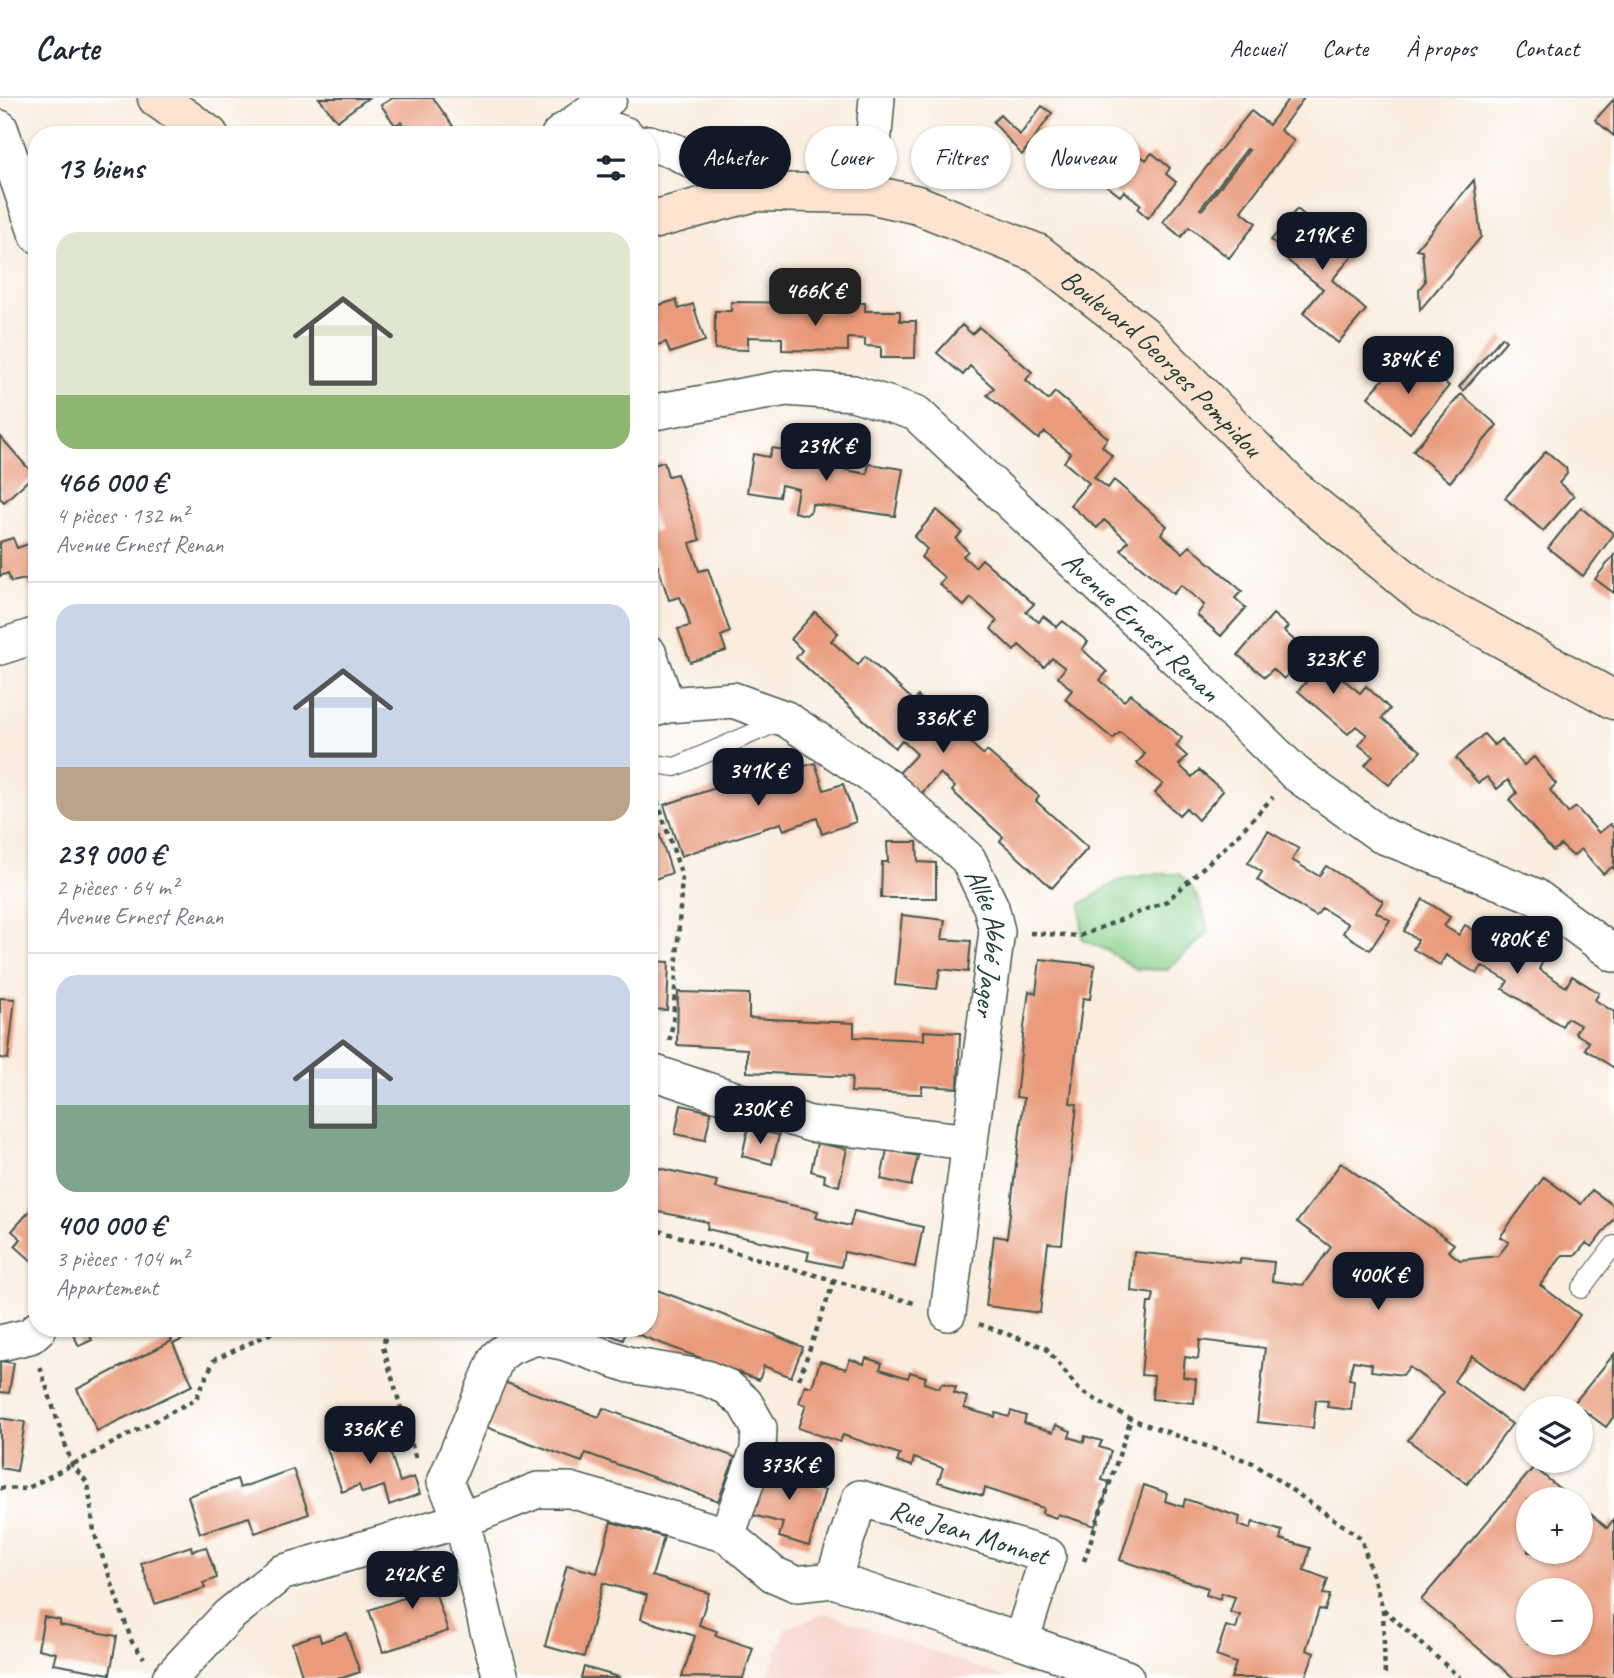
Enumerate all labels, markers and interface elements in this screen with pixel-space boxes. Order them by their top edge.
text: Carte [35,27,99,69]
text: Accueil [1230,33,1284,63]
text: Carte [1322,33,1368,63]
text: À propos [1406,33,1476,63]
text: Contact [1514,33,1579,63]
chip: Acheter [679,126,791,189]
chip: Louer [805,126,897,189]
chip: Filtres [911,126,1011,189]
chip: Nouveau [1025,126,1140,189]
text: 13 biens [56,149,144,187]
icon: filters [592,149,630,187]
pin: 219K € [1265,212,1379,272]
text: 219K € [1293,220,1351,249]
street label: Boulevard Georges Pompidou [1054,261,1271,465]
pin: 466K € [758,268,872,328]
text: 466K € [785,276,845,305]
icon: home [280,278,406,404]
pin: 384K € [1351,336,1465,396]
text: 384K € [1379,344,1437,373]
pin: 239K € [769,424,883,483]
text: 239K € [797,431,855,460]
text: 466 000 € [56,463,166,501]
text: 4 pièces · 132 m² [56,501,188,530]
text: Avenue Ernest Renan [56,530,223,559]
street label: Avenue Ernest Renan [1056,543,1228,709]
pin: 323K € [1276,636,1390,696]
text: 323K € [1304,644,1362,673]
icon: home [280,650,406,776]
pin: 336K € [886,696,1000,755]
text: 336K € [913,703,973,732]
pin: 341K € [701,748,815,808]
text: 341K € [729,756,787,785]
text: 239 000 € [56,835,165,873]
street label: Allée Abbé Jager [957,862,1015,1021]
text: 2 pièces · 64 m² [56,873,178,902]
text: Avenue Ernest Renan [56,902,223,931]
pin: 480K € [1460,916,1574,976]
text: 480K € [1488,924,1546,953]
icon: home [280,1021,406,1147]
pin: 230K € [703,1086,817,1146]
text: 230K € [731,1094,789,1123]
text: 400 000 € [56,1206,165,1244]
text: 3 pièces · 104 m² [56,1244,188,1273]
pin: 400K € [1321,1252,1435,1312]
text: 400K € [1349,1260,1407,1289]
text: Appartement [56,1273,158,1302]
map controls [1516,1396,1593,1655]
button: layers [1516,1396,1593,1473]
pin: 336K € [313,1406,427,1466]
text: 336K € [340,1414,400,1443]
pin: 373K € [732,1442,846,1502]
text: 373K € [760,1450,818,1479]
button: + [1516,1487,1593,1564]
street label: Rue Jean Monnet [886,1491,1055,1573]
pin: 242K € [355,1552,469,1611]
text: 242K € [383,1559,441,1588]
button: − [1516,1578,1593,1655]

